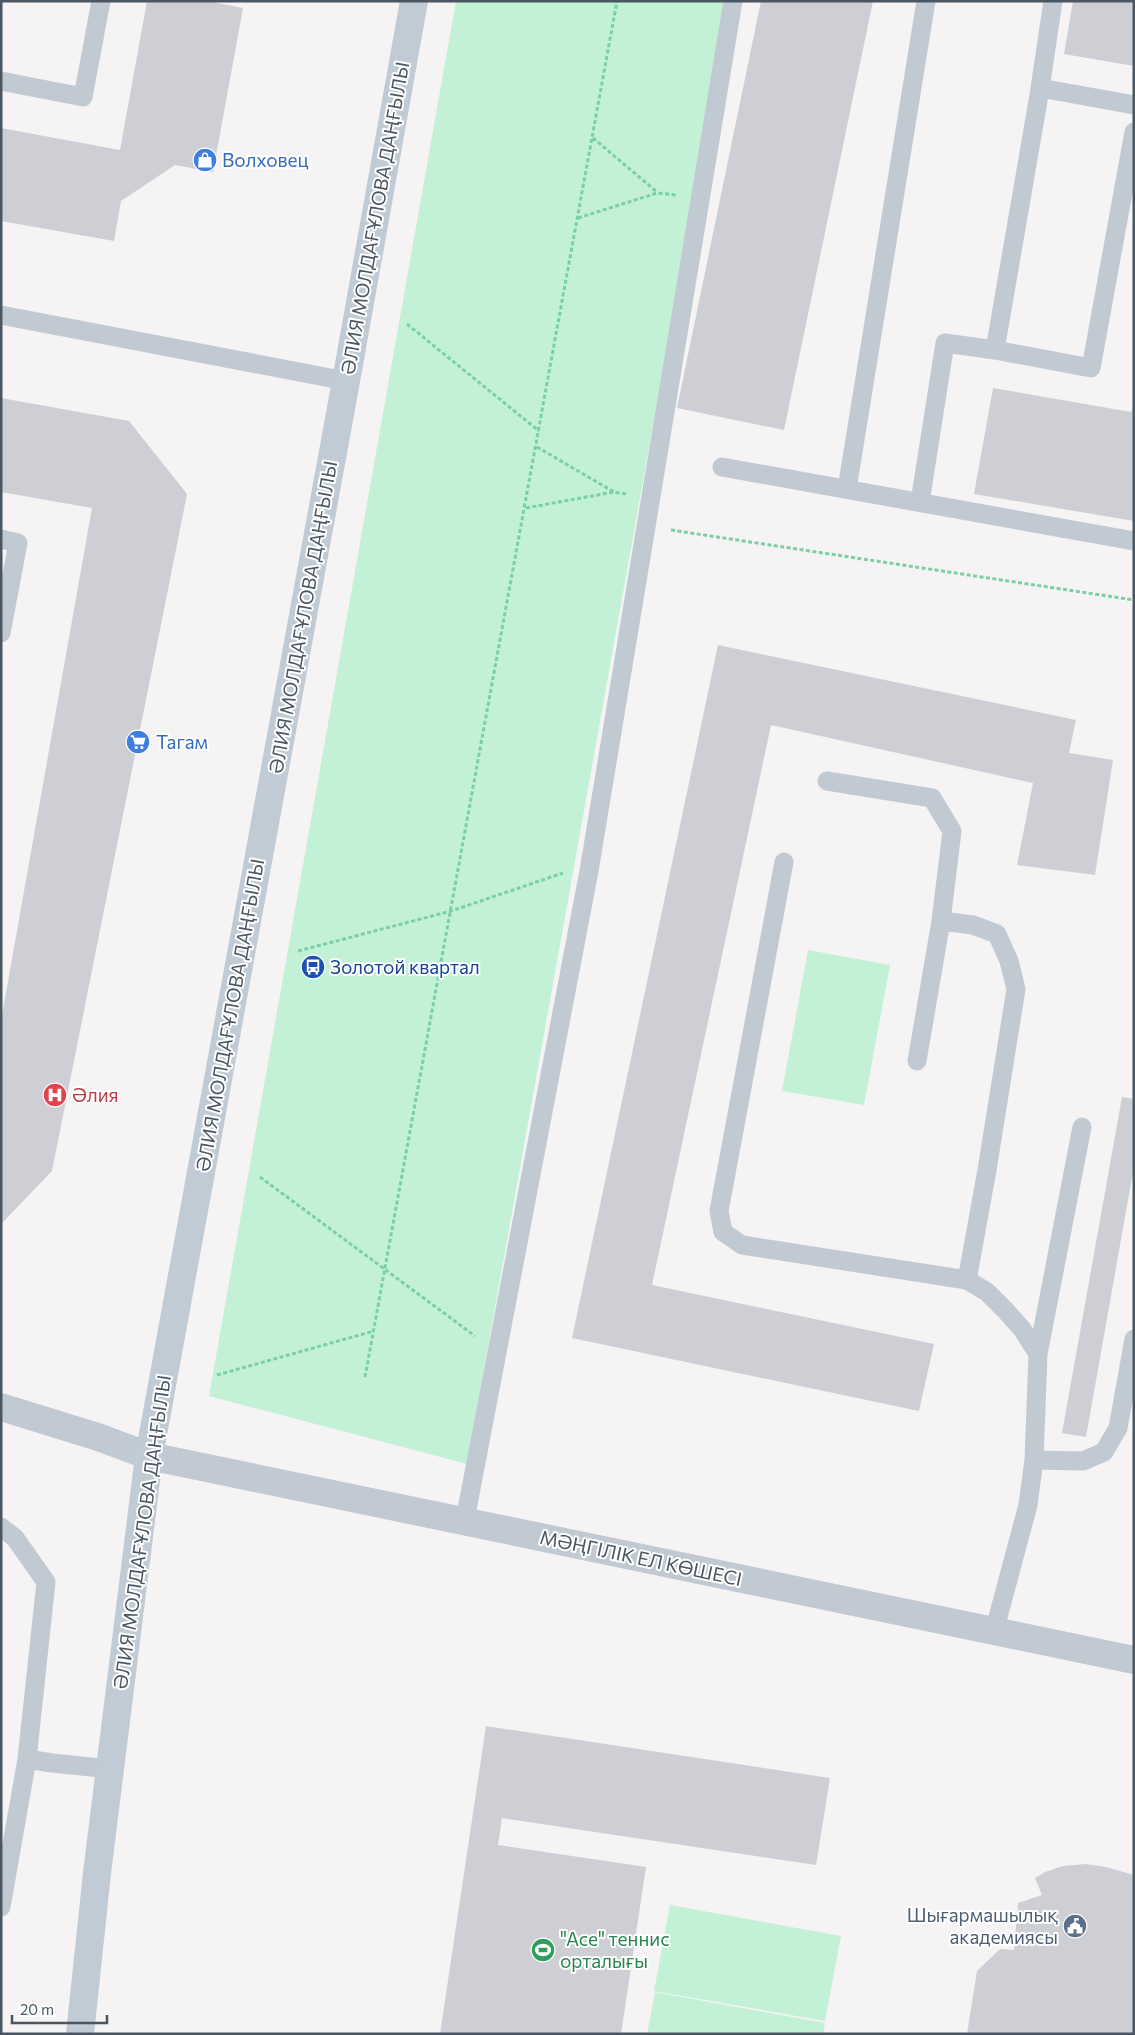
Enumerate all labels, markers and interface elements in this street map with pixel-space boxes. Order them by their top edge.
street label: ӘЛИЯ МОЛДАҒҰЛОВА ДАҢҒЫЛЫ [336,60,413,376]
shop icon: Волховец [192,147,218,173]
place label: Волховец [222,148,309,171]
street label: ӘЛИЯ МОЛДАҒҰЛОВА ДАҢҒЫЛЫ [264,459,341,775]
supermarket icon: Тагам [125,729,151,755]
place label: Тагам [156,730,208,753]
street label: ӘЛИЯ МОЛДАҒҰЛОВА ДАҢҒЫЛЫ [191,857,268,1173]
bus stop icon: Золотой квартал [300,954,326,980]
place label: Золотой квартал [330,955,480,978]
hospital icon: Әлия [42,1082,68,1108]
place label: Әлия [72,1083,119,1106]
street label: ӘЛИЯ МОЛДАҒҰЛОВА ДАҢҒЫЛЫ [108,1373,175,1691]
street label: МӘҢГІЛІК ЕЛ КӨШЕСІ [538,1525,744,1590]
place label: Шығармашылық академиясы [907,1903,1058,1948]
public building icon: Шығармашылық академиясы [1062,1913,1088,1939]
place label: "Ace" теннис орталығы [560,1927,670,1972]
sports icon: "Ace" теннис орталығы [530,1937,556,1963]
scale bar [12,1992,108,2024]
text: 20 m [20,2000,54,2018]

